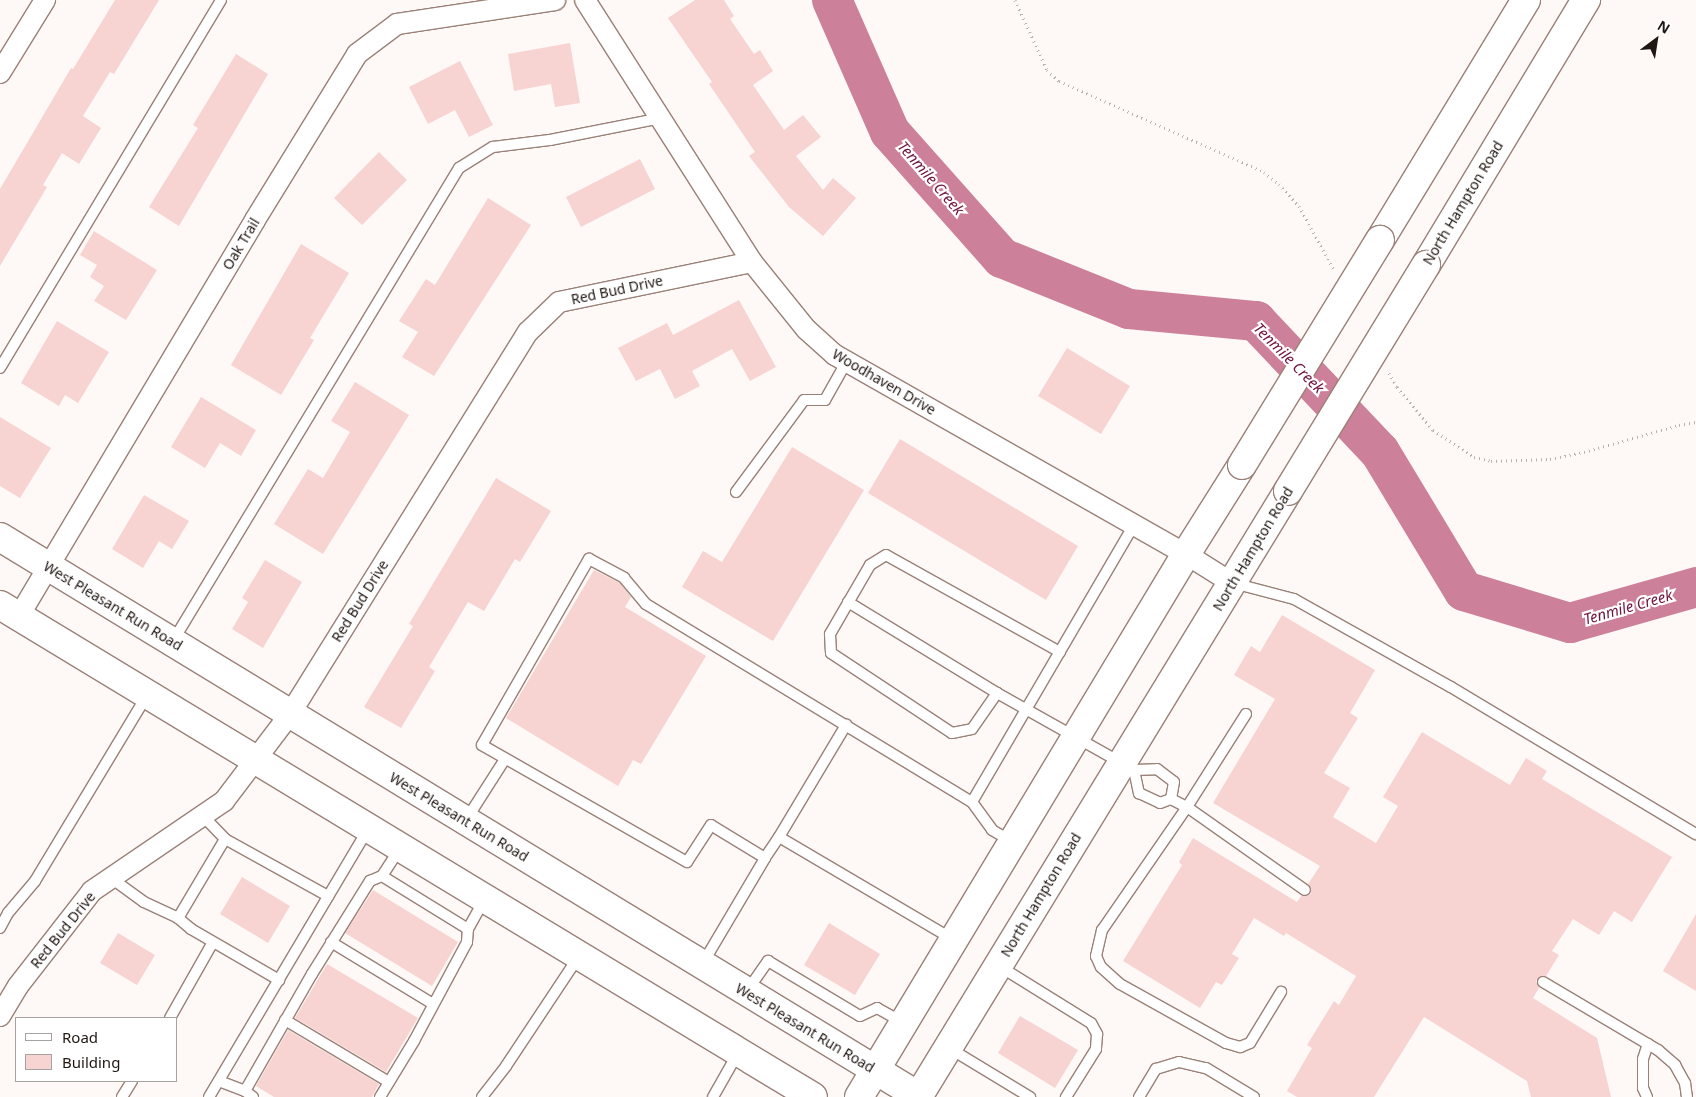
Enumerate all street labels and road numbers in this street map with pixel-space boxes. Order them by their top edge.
street label: North Hampton Road [1419,138,1507,268]
street label: Oak Trail [219,215,263,273]
street label: Red Bud Drive [570,272,664,308]
street label: Woodhaven Drive [829,346,939,418]
street label: North Hampton Road [1209,484,1297,614]
street label: Red Bud Drive [328,557,392,645]
street label: West Pleasant Run Road [40,558,186,654]
street label: West Pleasant Run Road [386,769,532,865]
street label: North Hampton Road [997,830,1085,960]
street label: Red Bud Drive [27,888,99,972]
street label: West Pleasant Run Road [732,980,878,1076]

